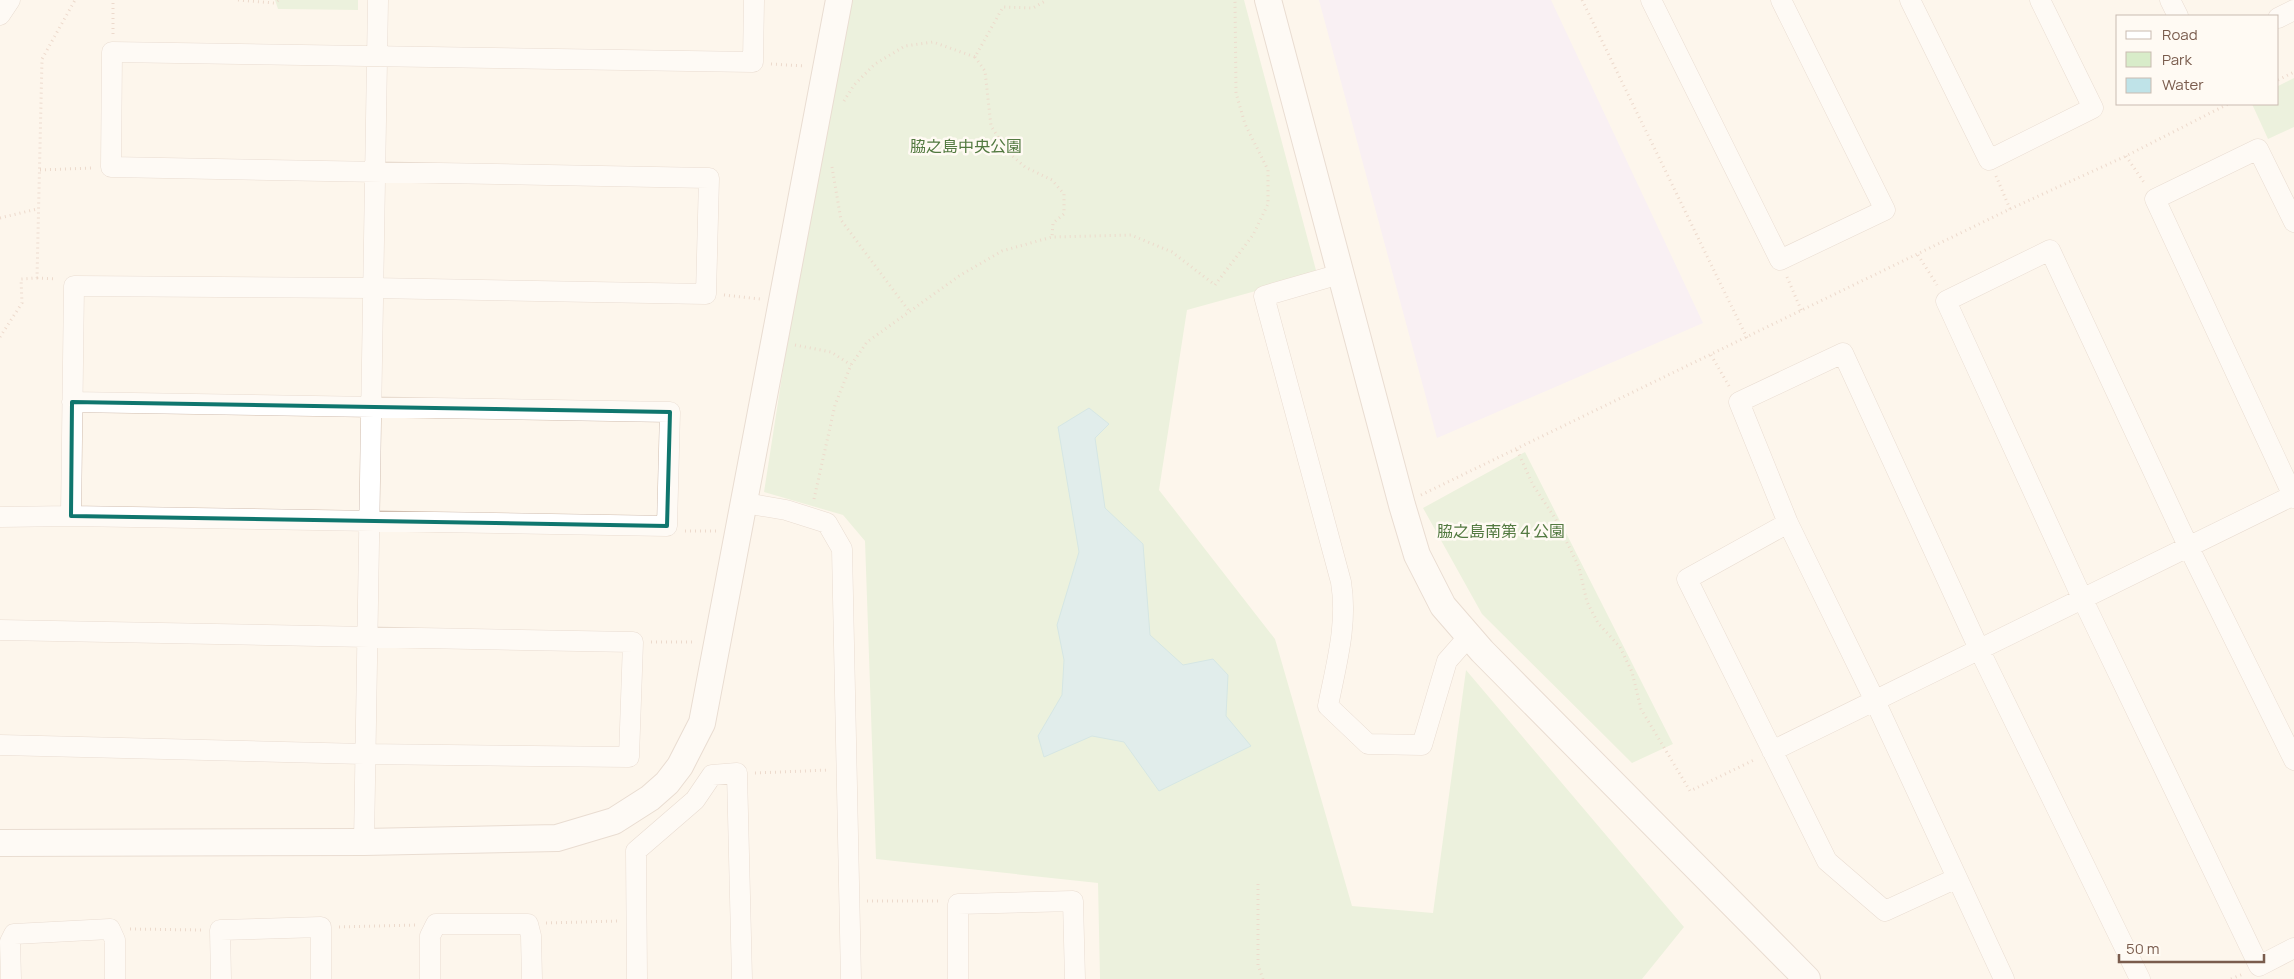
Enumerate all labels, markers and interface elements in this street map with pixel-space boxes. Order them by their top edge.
legend [2116,15,2279,105]
text: Road [2162,24,2198,45]
text: Park [2162,49,2192,70]
text: Water [2162,74,2204,95]
park label: 脇之島中央公園 [910,135,1022,157]
park label: 脇之島南第４公園 [1437,520,1565,542]
scale bar [2119,932,2264,964]
text: 50 m [2126,938,2160,959]

